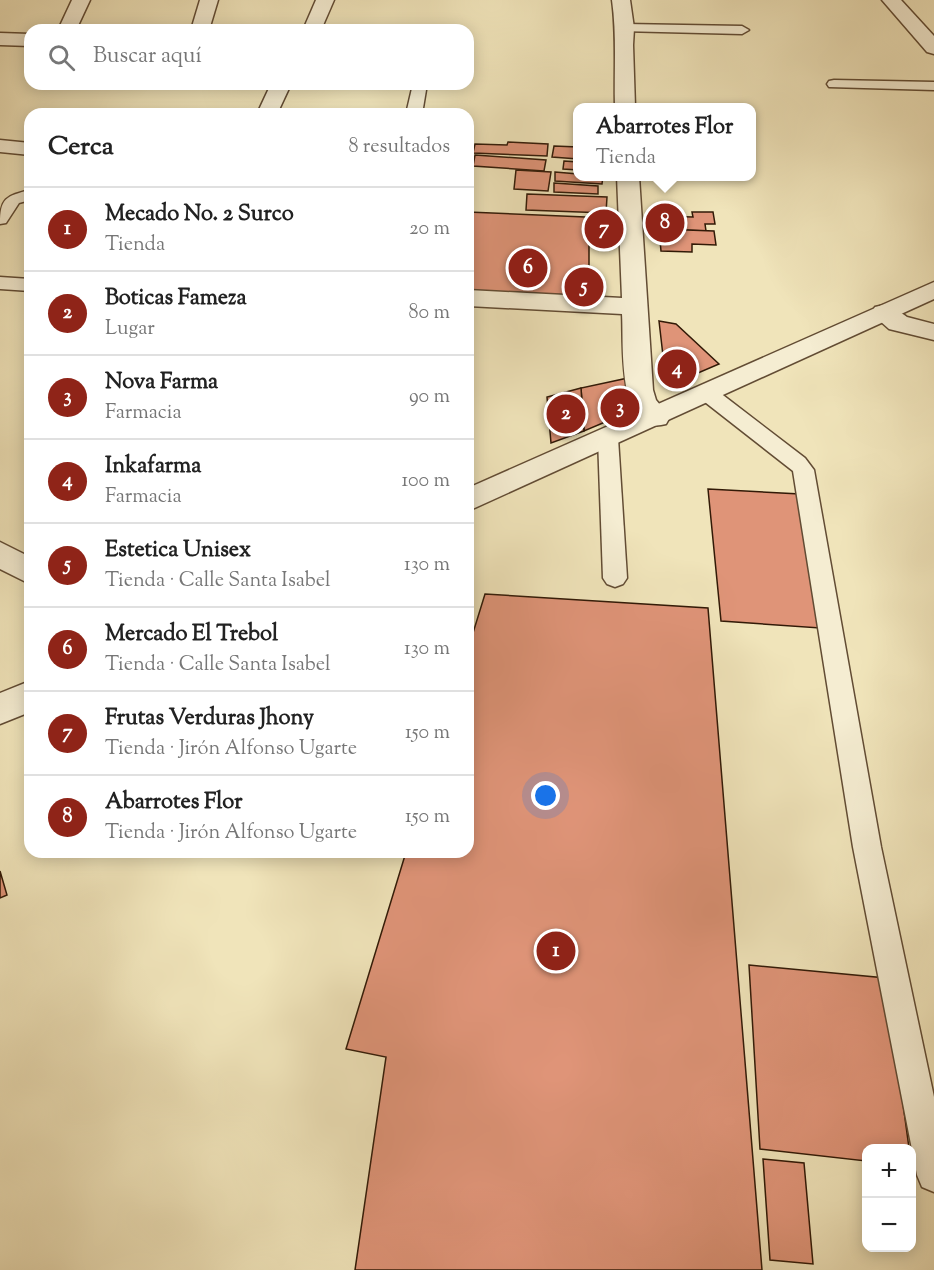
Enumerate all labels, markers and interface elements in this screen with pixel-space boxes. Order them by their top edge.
search box [24,24,474,90]
icon: search [45,41,78,74]
text: Buscar aquí [93,41,202,73]
popup [573,103,756,181]
text: Abarrotes Flor [596,112,733,144]
text: Cerca [48,129,114,166]
text: 8 resultados [348,133,450,162]
text: Tienda [596,144,656,173]
text: Mecado No. 2 Surco [105,199,294,231]
pin: 8 [646,200,684,246]
pin: 7 [584,206,624,252]
text: 1 [64,215,71,244]
text: 20 m [409,215,450,244]
text: Tienda [105,231,165,260]
pin: 6 [508,246,548,290]
pin: 5 [564,264,604,310]
text: Boticas Fameza [105,283,247,315]
text: 2 [63,299,72,328]
text: 80 m [409,299,450,328]
text: Lugar [105,315,155,344]
pin: 4 [658,346,696,392]
text: Nova Farma [105,367,218,399]
text: 3 [63,383,72,412]
text: 90 m [409,383,450,412]
pin: 3 [600,386,640,430]
pin: 2 [546,392,586,436]
text: Farmacia [105,399,182,428]
text: Inkafarma [105,451,201,483]
text: 4 [62,467,73,496]
text: 100 m [401,467,450,496]
text: Farmacia [105,483,182,512]
text: Estetica Unisex [105,535,251,567]
text: 5 [64,551,71,580]
text: 130 m [404,551,450,580]
text: Tienda · Calle Santa Isabel [105,567,331,596]
text: Mercado El Trebol [105,619,278,651]
text: 6 [63,635,72,664]
text: 130 m [404,635,450,664]
text: Tienda · Calle Santa Isabel [105,651,331,680]
text: Frutas Verduras Jhony [105,703,314,735]
text: 7 [62,719,73,748]
text: 150 m [405,719,450,748]
text: Tienda · Jirón Alfonso Ugarte [105,735,357,764]
your location [531,781,560,810]
text: Abarrotes Flor [105,787,242,819]
text: 8 [63,803,73,832]
text: 150 m [405,803,450,832]
text: Tienda · Jirón Alfonso Ugarte [105,819,357,848]
pin: 1 [536,928,576,974]
map controls [862,1144,916,1252]
button: + [862,1144,916,1198]
button: − [862,1198,916,1252]

